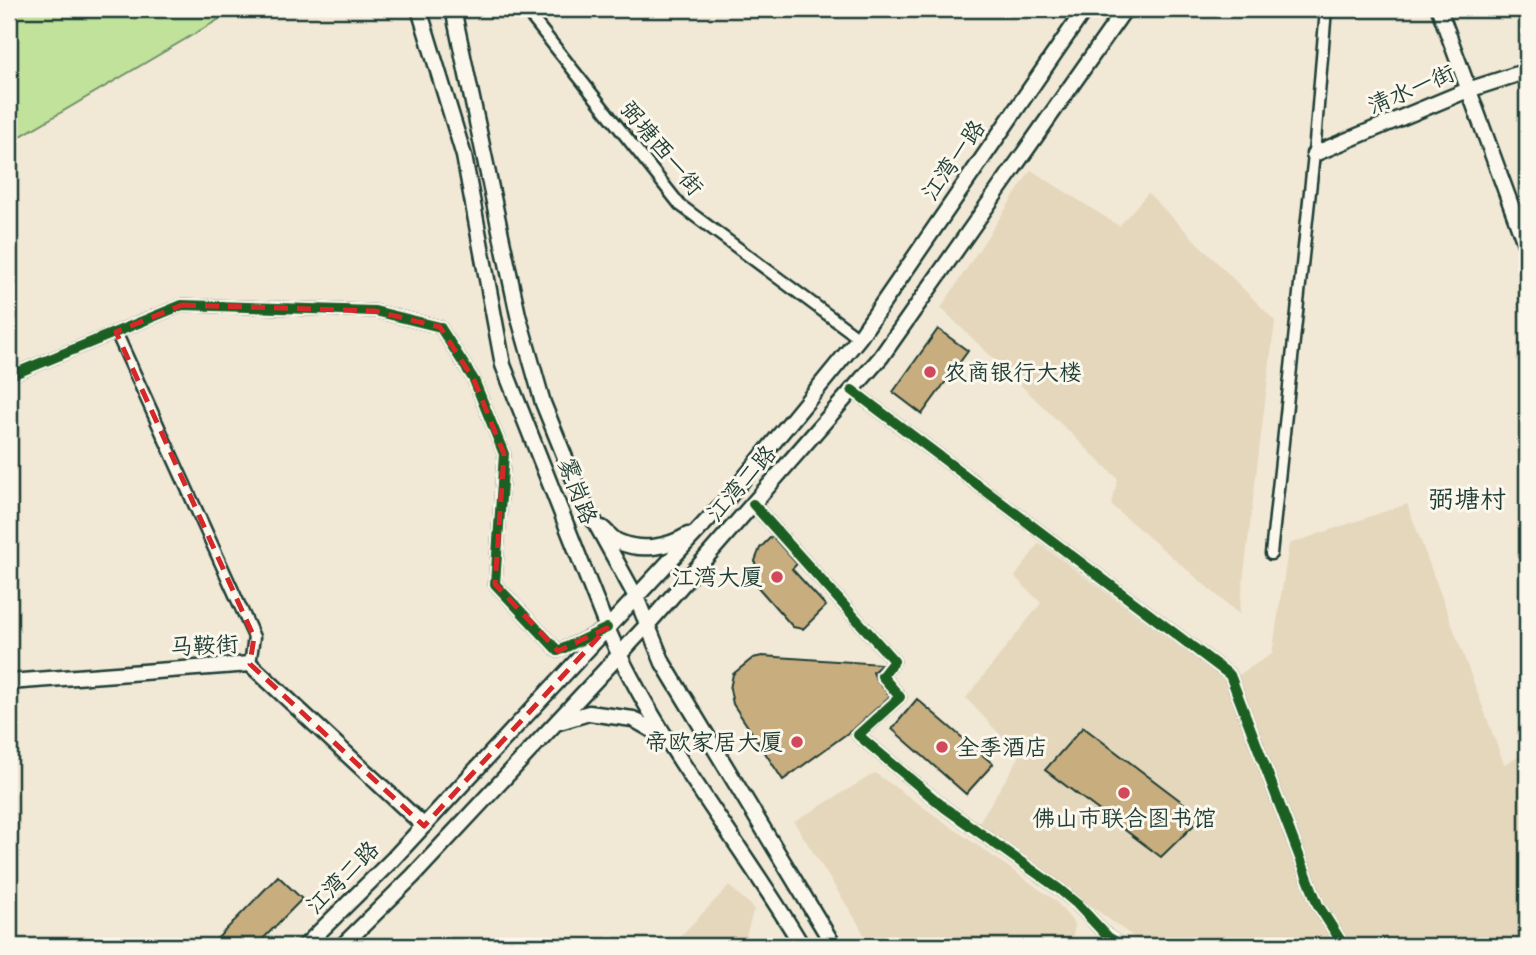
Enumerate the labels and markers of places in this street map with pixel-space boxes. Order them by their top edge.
place label: 农商银行大楼 [944,358,1082,387]
marker: 农商银行大楼 [922,364,938,380]
place label: 江湾大厦 [671,563,763,592]
marker: 江湾大厦 [769,569,785,585]
place label: 帝欧家居大厦 [645,728,783,757]
place label: 全季酒店 [956,733,1048,762]
marker: 帝欧家居大厦 [789,734,805,750]
marker: 全季酒店 [934,739,950,755]
marker: 佛山市联合图书馆 [1116,785,1132,801]
place label: 佛山市联合图书馆 [1032,804,1216,833]

